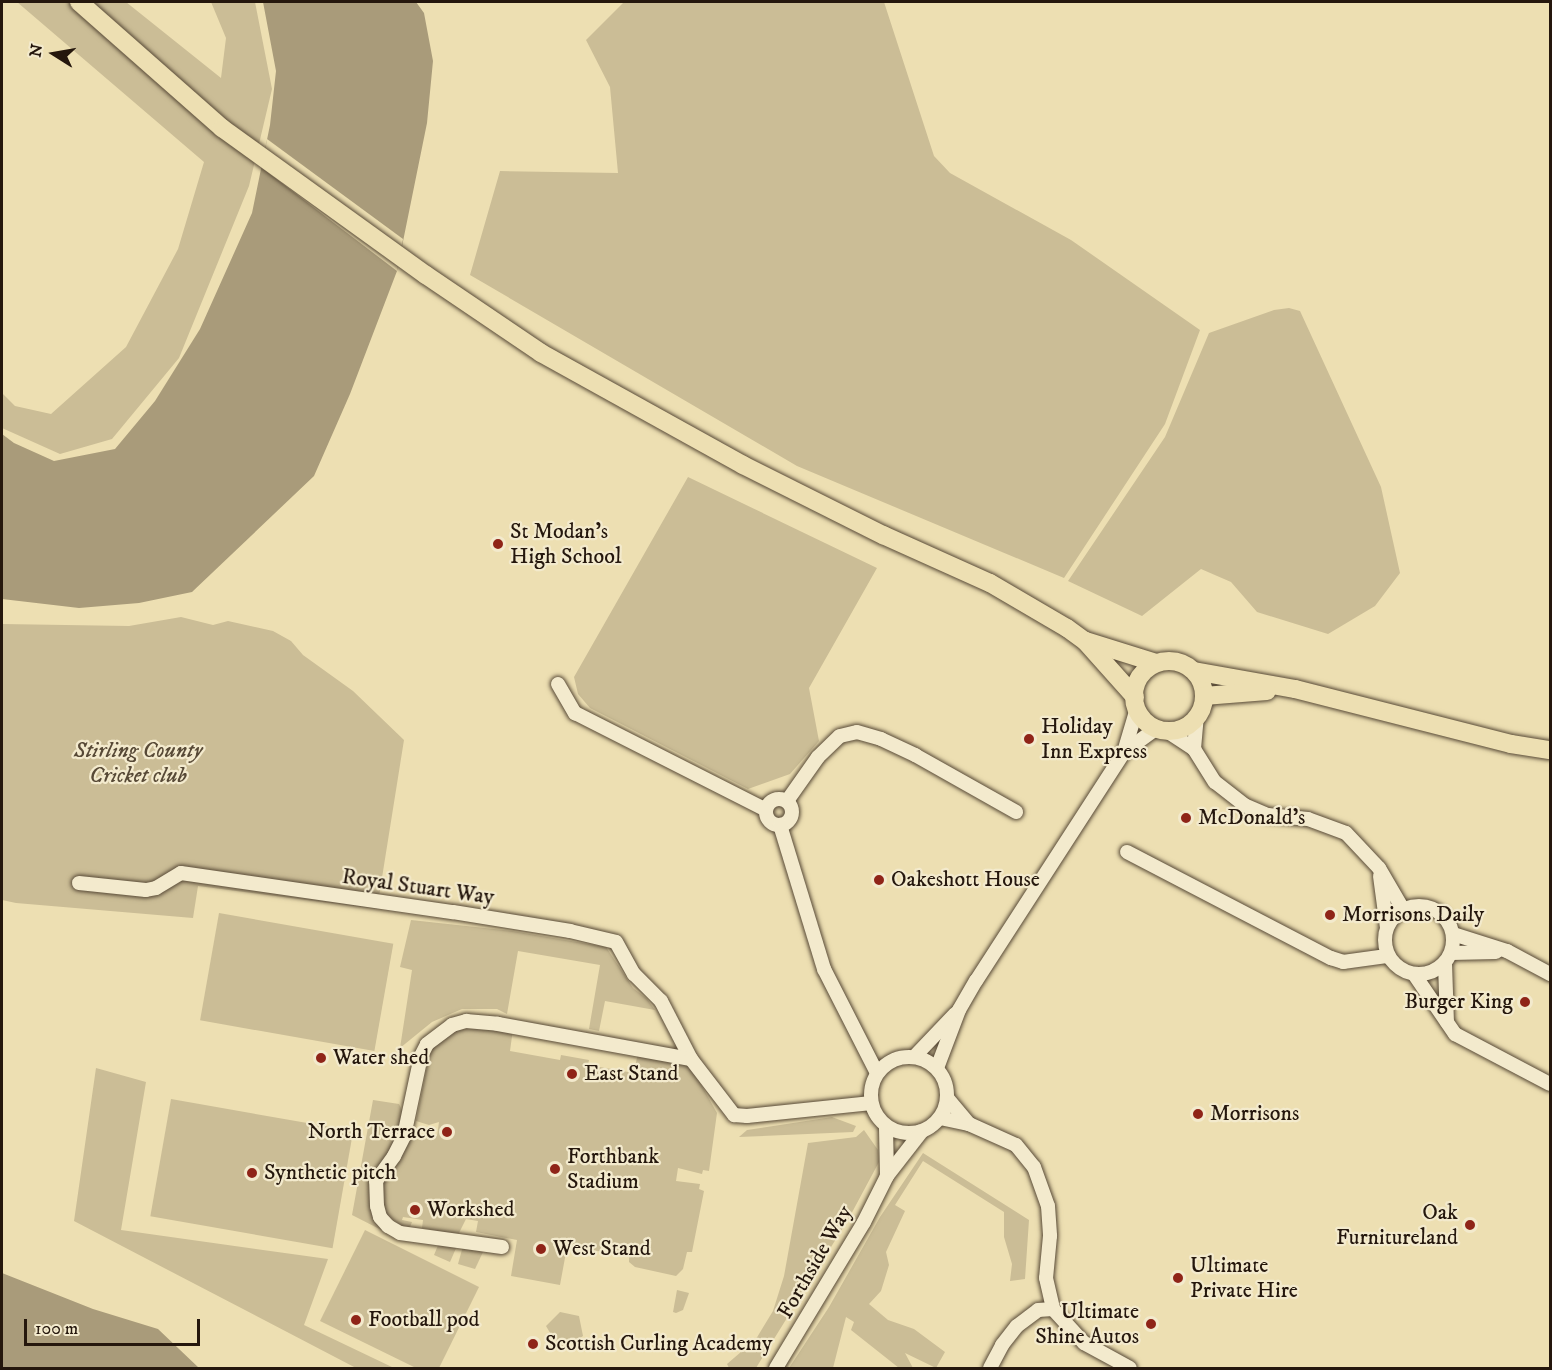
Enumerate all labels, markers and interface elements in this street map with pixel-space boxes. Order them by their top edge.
north arrow [24,24,84,84]
text: N [25,42,47,59]
place label: St Modan's High School [510,518,622,570]
marker: St Modan's High School [491,537,505,551]
place label: Holiday Inn Express [1041,713,1147,764]
marker: Holiday Inn Express [1022,732,1036,746]
park label: Stirling County Cricket club [74,737,202,788]
place label: McDonald's [1198,805,1305,831]
marker: McDonald's [1179,811,1193,825]
street label: Royal Stuart Way [340,863,496,911]
place label: Oakeshott House [891,867,1040,893]
marker: Oakeshott House [872,873,886,887]
place label: Morrisons Daily [1342,902,1484,928]
marker: Morrisons Daily [1323,908,1337,922]
place label: Burger King [1404,989,1513,1015]
marker: Burger King [1518,995,1532,1009]
place label: Water shed [333,1045,429,1071]
marker: Water shed [314,1051,328,1065]
place label: East Stand [584,1061,678,1087]
marker: East Stand [565,1067,579,1081]
place label: Morrisons [1210,1101,1299,1127]
marker: Morrisons [1191,1107,1205,1121]
place label: North Terrace [307,1119,435,1145]
marker: North Terrace [440,1125,454,1139]
place label: Forthbank Stadium [567,1143,659,1194]
place label: Synthetic pitch [264,1160,396,1186]
marker: Forthbank Stadium [548,1162,562,1176]
marker: Synthetic pitch [245,1166,259,1180]
place label: Workshed [427,1197,515,1223]
place label: Oak Furnitureland [1336,1199,1458,1250]
street label: Forthside Way [772,1201,858,1323]
marker: Workshed [408,1203,422,1217]
marker: Oak Furnitureland [1463,1218,1477,1232]
place label: West Stand [553,1236,651,1262]
marker: West Stand [534,1242,548,1256]
place label: Ultimate Private Hire [1190,1252,1298,1304]
marker: Ultimate Private Hire [1171,1271,1185,1285]
place label: Ultimate Shine Autos [1035,1298,1139,1350]
scale bar [27,1307,202,1345]
place label: Football pod [368,1307,479,1333]
marker: Football pod [349,1313,363,1327]
marker: Ultimate Shine Autos [1144,1317,1158,1331]
text: 100 m [35,1318,78,1340]
place label: Scottish Curling Academy [545,1331,772,1357]
marker: Scottish Curling Academy [526,1337,540,1351]

